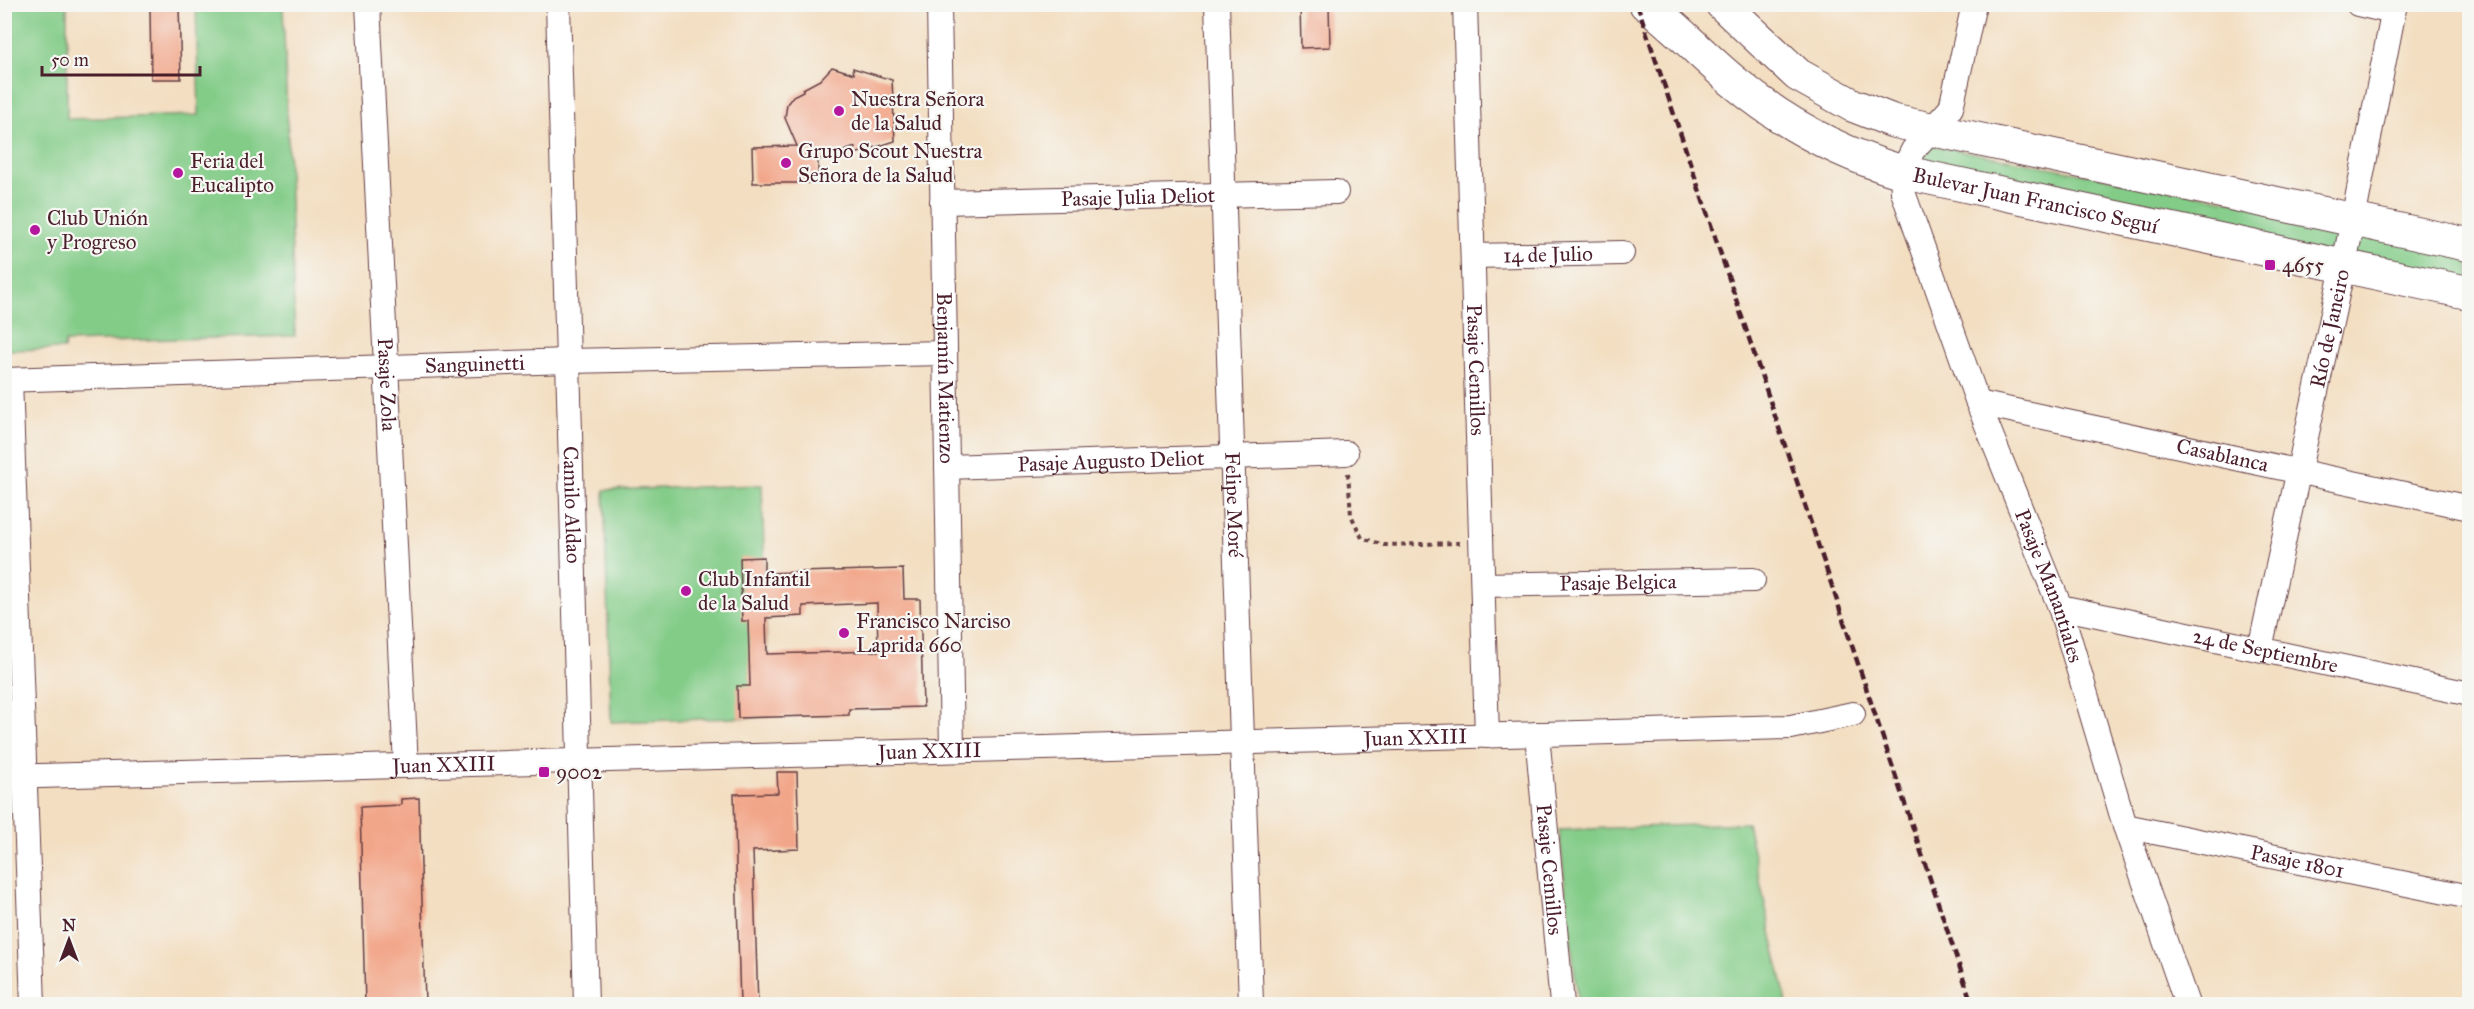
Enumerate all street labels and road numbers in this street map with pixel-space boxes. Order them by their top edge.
street label: Bulevar Juan Francisco Seguí [1910,162,2162,239]
street label: Pasaje Julia Deliot [1060,182,1216,212]
street label: 14 de Julio [1503,241,1593,268]
street label: Río de Janeiro [2304,266,2355,390]
street label: Benjamín Matienzo [931,292,960,464]
street label: Pasaje Cemillos [1461,304,1491,436]
street label: Pasaje Zola [372,337,402,432]
street label: Sanguinetti [424,349,525,379]
street label: Casablanca [2174,433,2271,478]
street label: Pasaje Augusto Deliot [1017,445,1205,478]
street label: Camilo Aldao [557,446,587,564]
street label: Felipe Moré [1219,451,1249,558]
street label: Pasaje Manantiales [2009,505,2089,666]
street label: Pasaje Belgica [1559,568,1677,597]
street label: 24 de Septiembre [2190,623,2341,679]
street label: Juan XXIII [1361,723,1468,752]
street label: Juan XXIII [875,737,982,766]
street label: Juan XXIII [390,750,496,779]
street label: Pasaje Cemillos [1531,803,1569,936]
street label: Pasaje 1801 [2248,839,2347,884]

